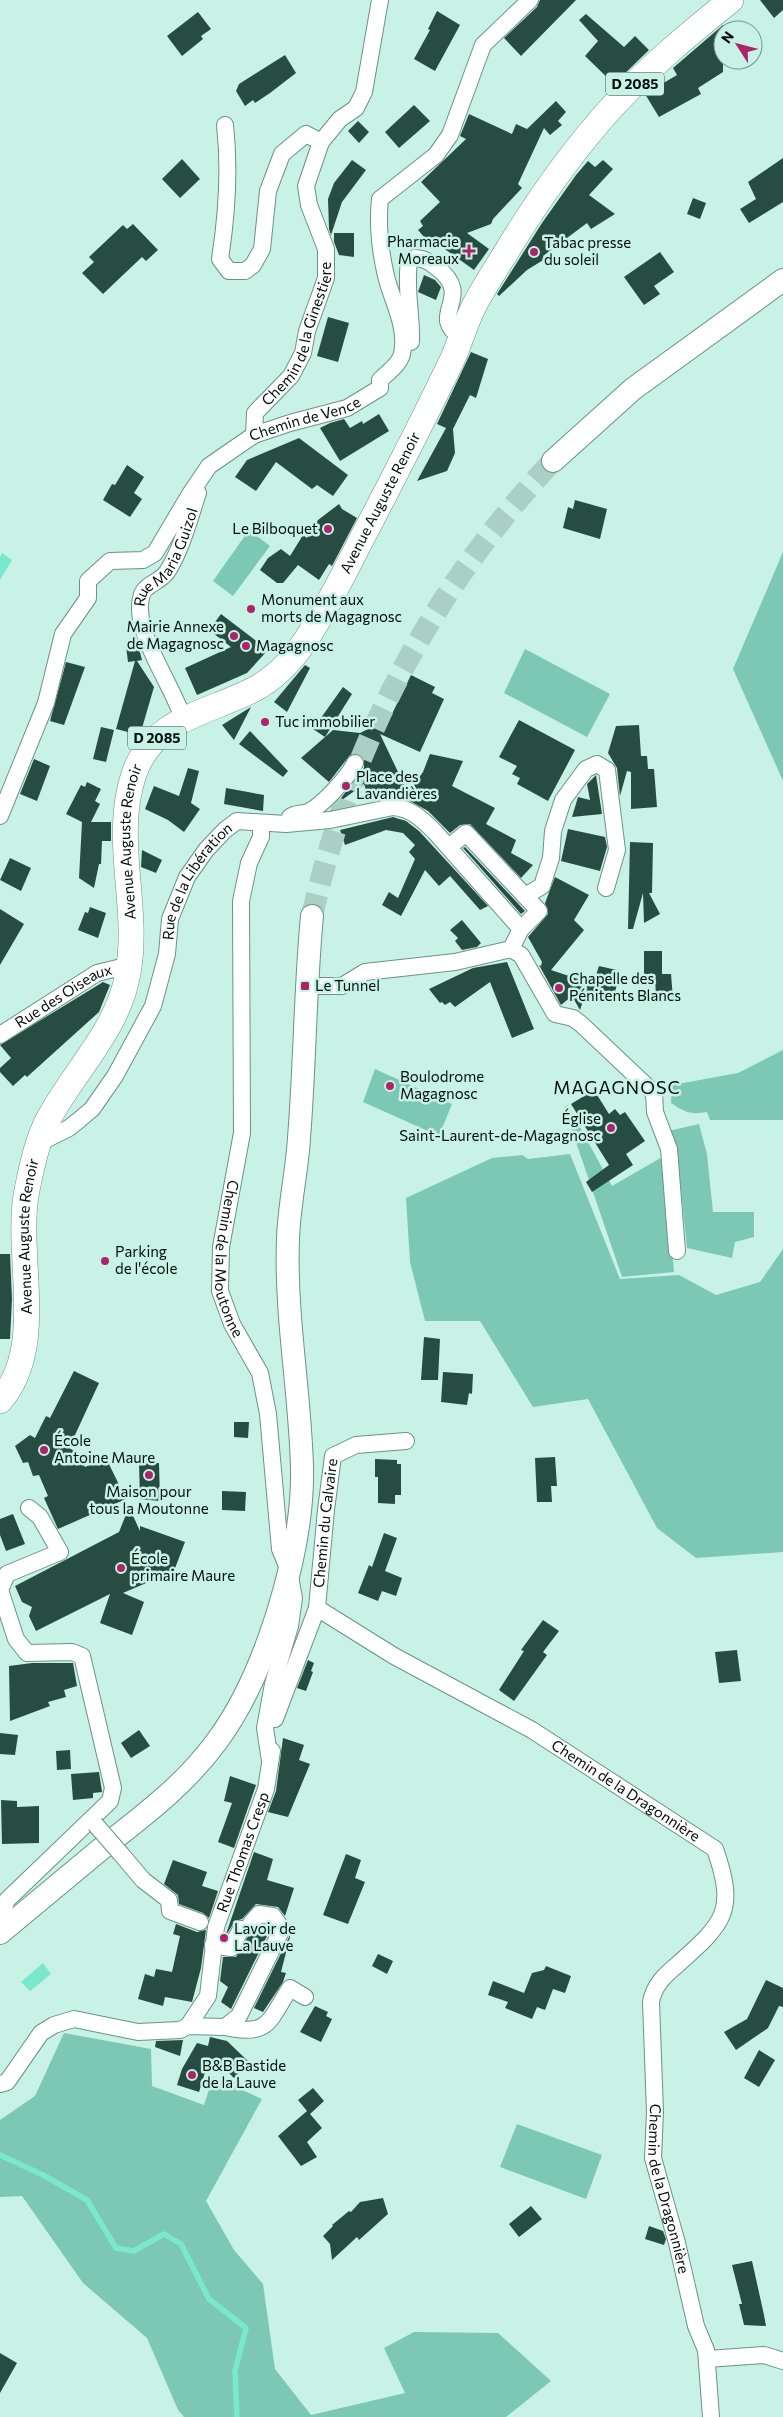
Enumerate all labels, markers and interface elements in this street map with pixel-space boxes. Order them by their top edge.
north arrow [713,20,763,70]
text: N [717,28,737,46]
road number: D 2085 [606,72,664,96]
place label: Pharmacie Moreaux [387,232,459,267]
place label: Tabac presse du soleil [544,233,631,268]
marker: Pharmacie Moreaux [463,245,475,257]
marker: Tabac presse du soleil [528,246,540,258]
street label: Chemin de la Ginestiere [257,262,334,409]
street label: Chemin de Vence [247,392,364,444]
street label: Avenue Auguste Renoir [336,429,423,576]
street label: Rue Maria Guizol [130,505,201,607]
place label: Le Bilboquet [232,519,318,537]
marker: Le Bilboquet [322,523,334,535]
place label: Monument aux morts de Magagnosc [261,590,402,625]
marker: Monument aux morts de Magagnosc [245,603,257,615]
place label: Mairie Annexe de Magagnosc [126,617,224,652]
marker: Mairie Annexe de Magagnosc [228,630,240,642]
place label: Magagnosc [256,636,334,654]
marker: Magagnosc [240,640,252,652]
place label: Tuc immobilier [275,712,375,730]
marker: Tuc immobilier [259,716,271,728]
road number: D 2085 [128,726,186,750]
street label: Avenue Auguste Renoir [115,761,145,920]
place label: Place des Lavandières [356,767,437,802]
marker: Place des Lavandières [340,780,352,792]
street label: Rue de la Libération [158,818,235,941]
street label: Rue des Oiseaux [11,960,114,1031]
place label: Chapelle des Pénitents Blancs [569,969,681,1004]
place label: Le Tunnel [315,976,380,994]
marker: Le Tunnel [299,980,311,992]
marker: Chapelle des Pénitents Blancs [553,982,565,994]
place label: Boulodrome Magagnosc [400,1067,484,1102]
district label: MAGAGNOSC [553,1076,681,1098]
marker: Boulodrome Magagnosc [384,1080,396,1092]
place label: Église Saint-Laurent-de-Magagnosc [399,1108,601,1144]
marker: Église Saint-Laurent-de-Magagnosc [605,1122,617,1134]
street label: Avenue Auguste Renoir [14,1156,42,1314]
street label: Chemin de la Moutonne [212,1179,248,1340]
place label: Parking de l'école [115,1242,177,1277]
marker: Parking de l'école [99,1255,111,1267]
place label: École Antoine Maure [54,1430,155,1466]
marker: École Antoine Maure [38,1444,50,1456]
street label: Chemin du Calvaire [309,1457,341,1589]
marker: Maison pour tous la Moutonne [143,1469,155,1481]
place label: Maison pour tous la Moutonne [89,1482,209,1517]
place label: École primaire Maure [131,1548,235,1584]
marker: École primaire Maure [115,1562,127,1574]
street label: Chemin de la Dragonnière [548,1735,704,1845]
street label: Rue Thomas Cresp [212,1789,272,1915]
place label: Lavoir de La Lauve [234,1919,296,1954]
marker: Lavoir de La Lauve [218,1932,230,1944]
place label: B&B Bastide de la Lauve [202,2056,286,2091]
marker: B&B Bastide de la Lauve [186,2069,198,2081]
street label: Chemin de la Dragonnière [645,2103,694,2275]

